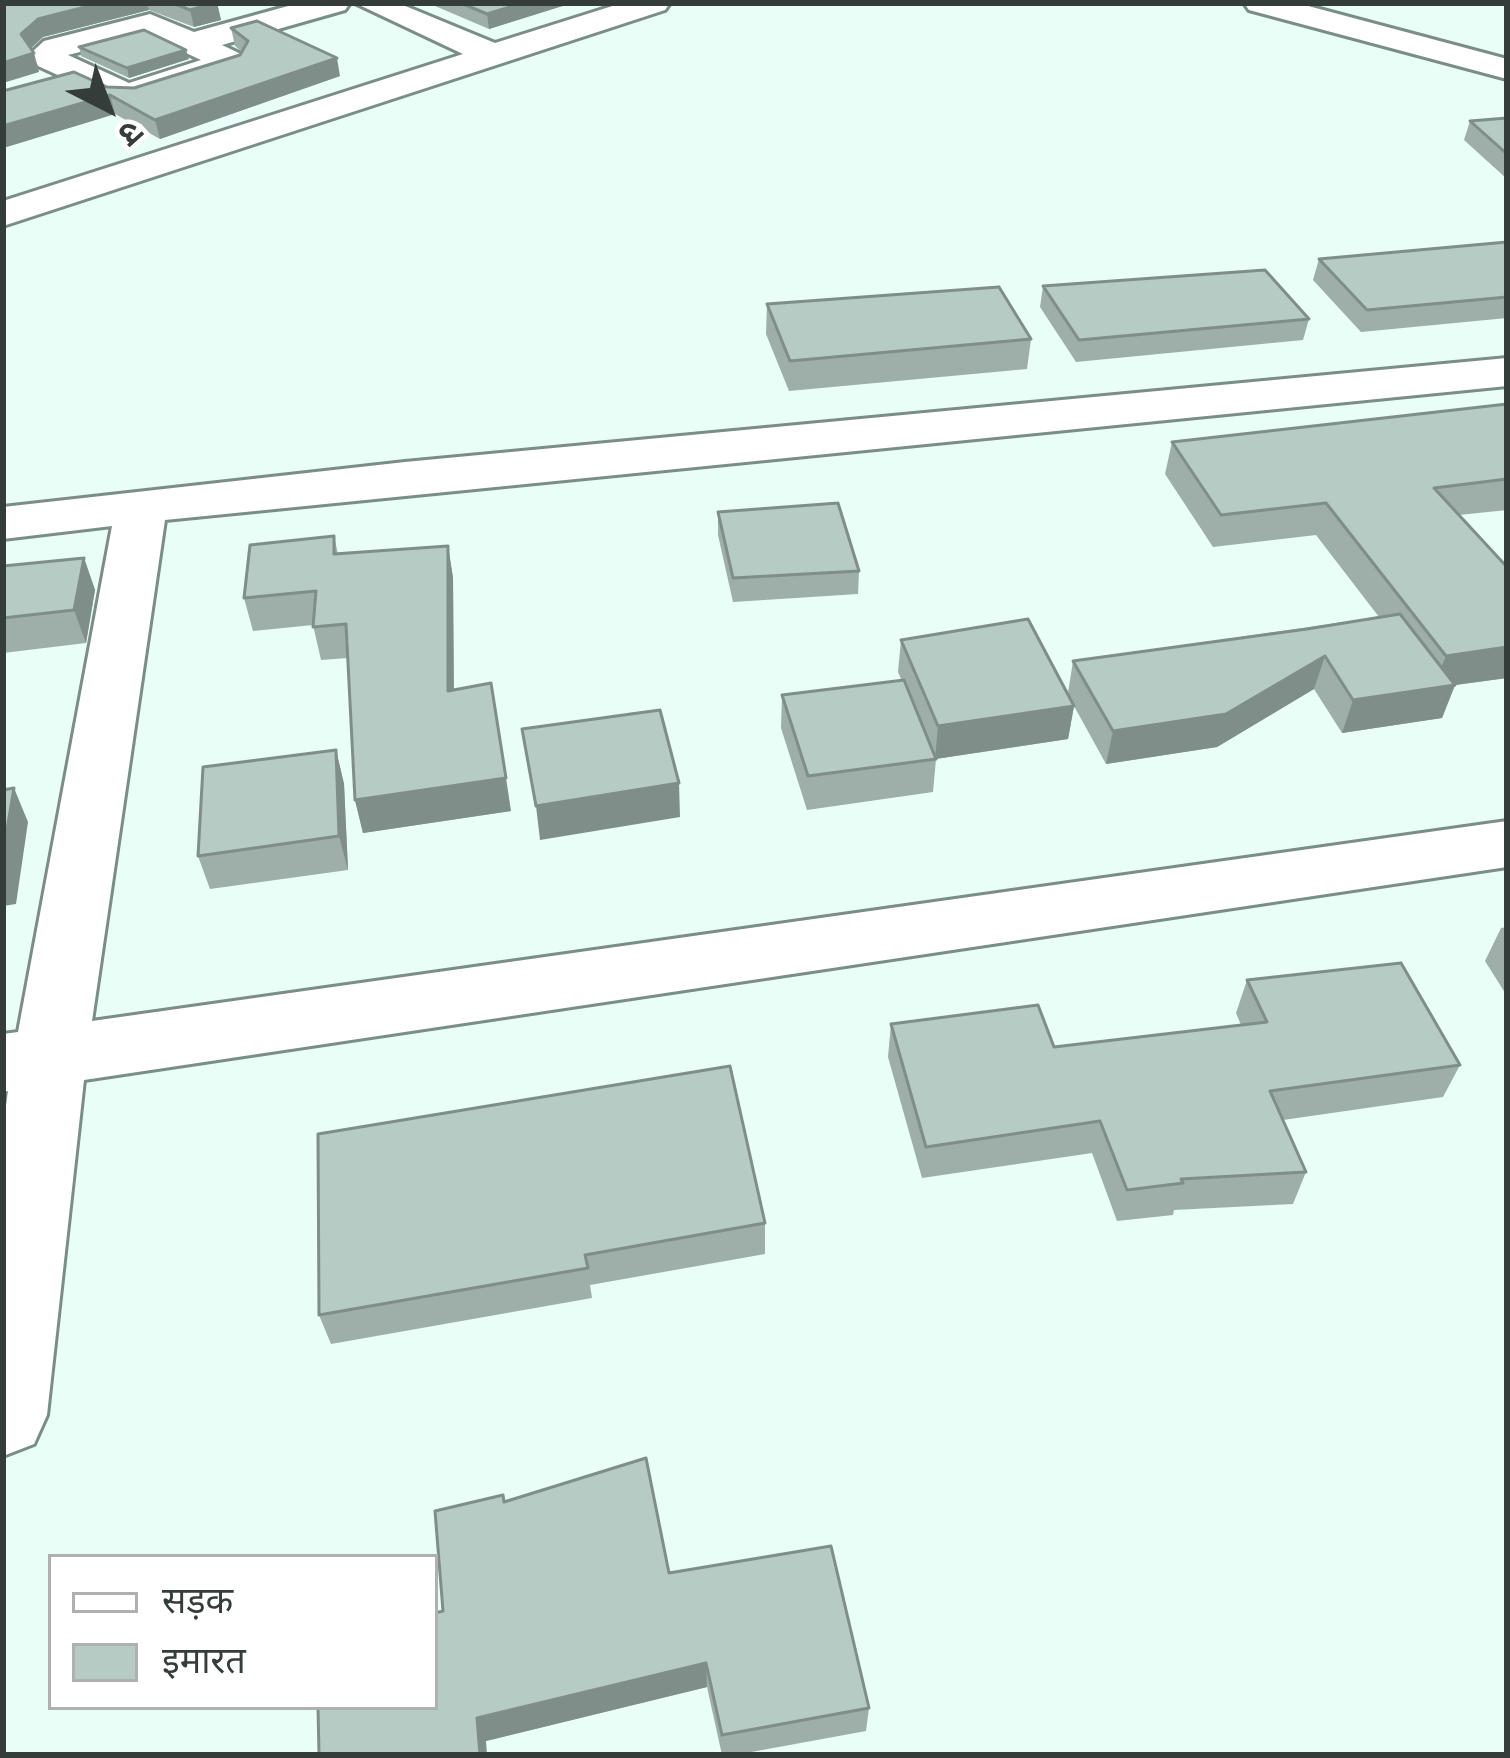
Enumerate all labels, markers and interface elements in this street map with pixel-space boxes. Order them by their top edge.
north arrow [48,48,168,168]
text: उ [112,113,153,156]
legend [48,1554,438,1710]
text: सड़क [162,1577,233,1621]
text: इमारत [162,1637,246,1681]

